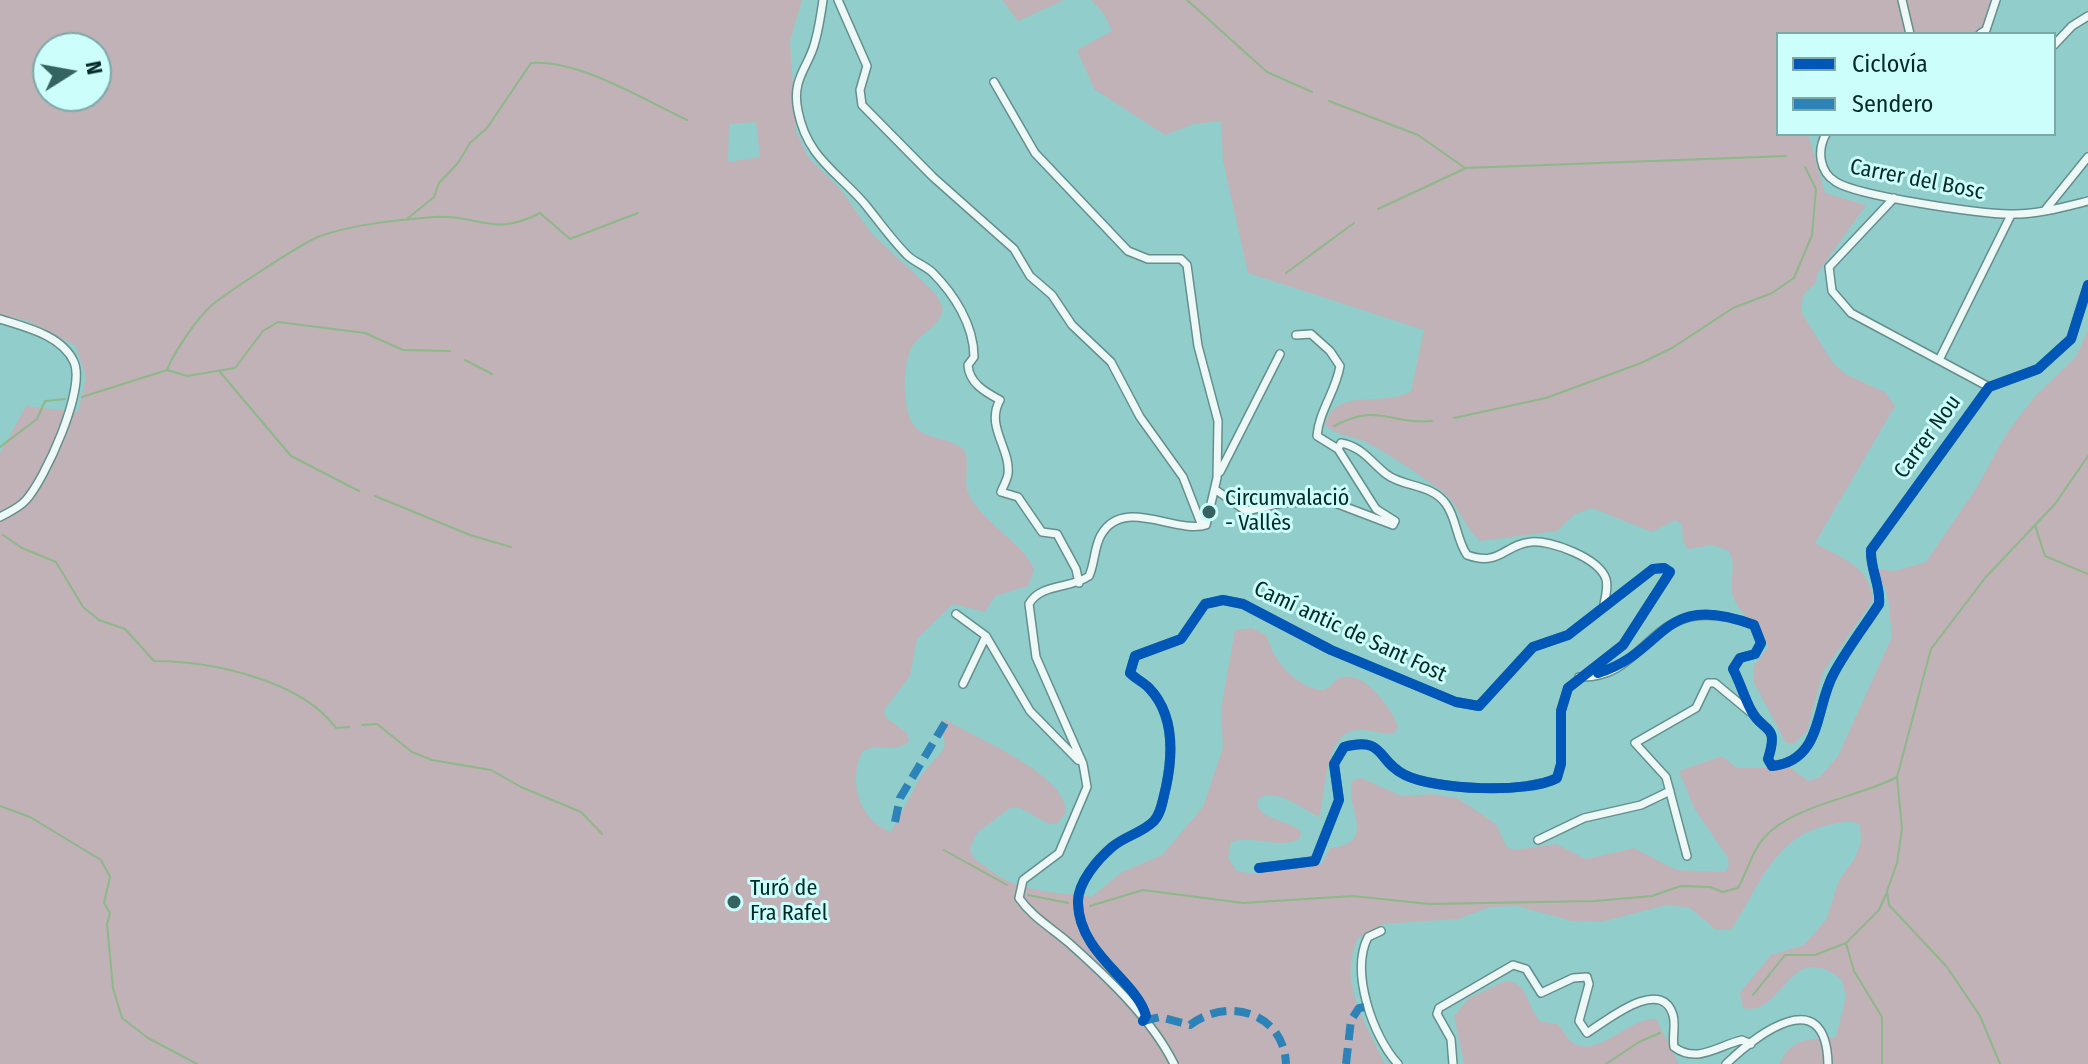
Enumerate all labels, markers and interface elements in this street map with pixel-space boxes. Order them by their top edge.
north arrow [32,32,112,112]
legend [1776,32,2056,136]
text: Ciclovía [1852,50,1928,78]
text: N [80,59,109,77]
text: Sendero [1852,90,1933,118]
street label: Carrer del Bosc [1848,154,1986,206]
street label: Carrer Nou [1889,390,1967,484]
place label: Circumvalació - Vallès [1225,486,1349,538]
marker: Circumvalació - Vallès [1200,503,1218,521]
street label: Camí antic de Sant Fost [1249,576,1451,688]
place label: Turó de Fra Rafel [750,876,828,928]
marker: Turó de Fra Rafel [725,893,743,911]

